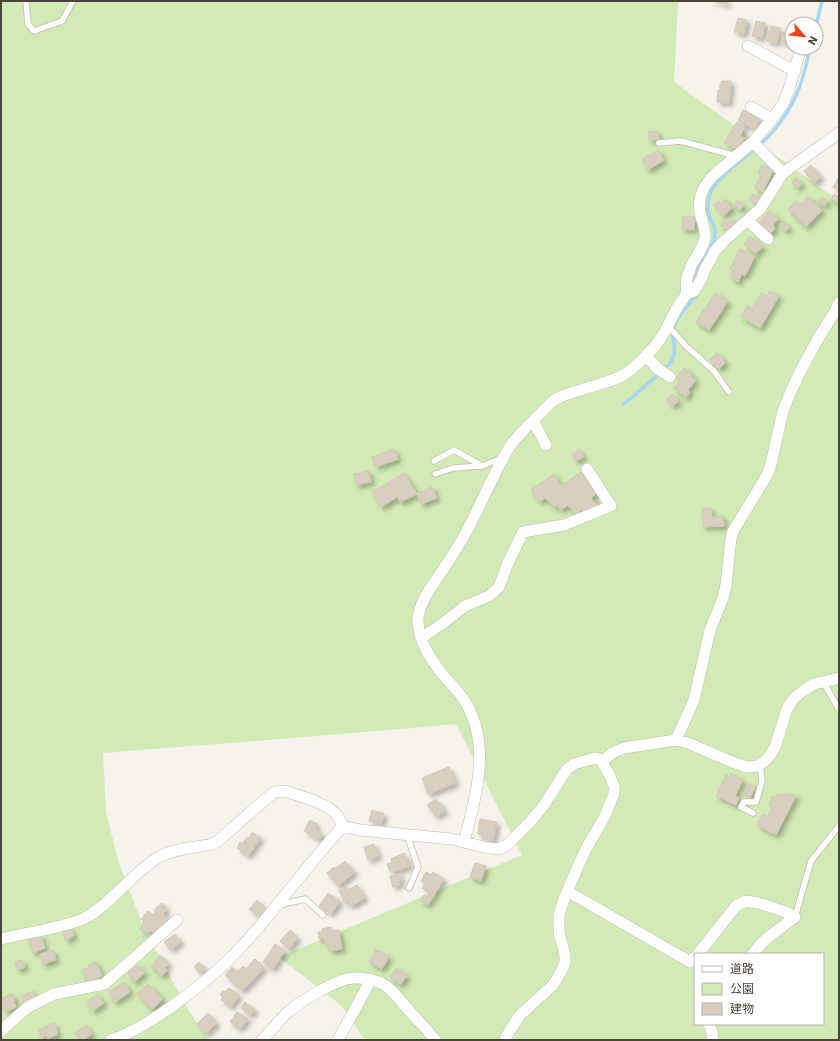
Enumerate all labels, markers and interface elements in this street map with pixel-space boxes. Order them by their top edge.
north arrow [784,16,824,56]
text: N [805,34,821,48]
legend [694,953,824,1025]
text: 道路 [730,961,754,976]
text: 公園 [730,981,754,996]
text: 建物 [730,1001,754,1016]

